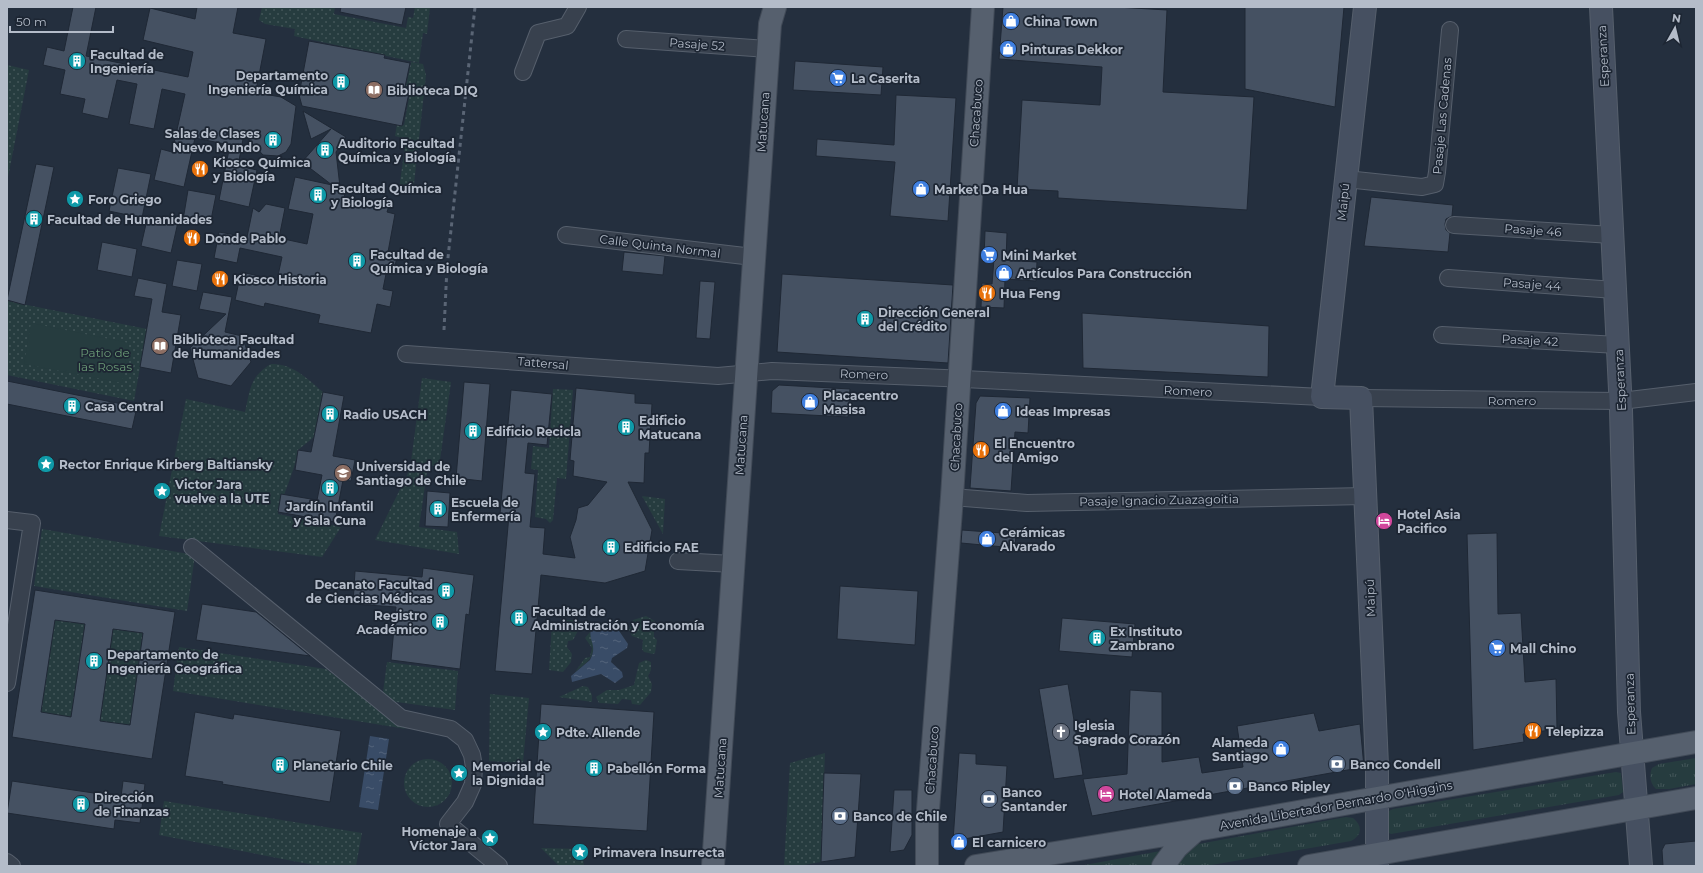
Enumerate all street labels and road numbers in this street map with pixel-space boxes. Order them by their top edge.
street label: Esperanza [1594,25,1612,87]
street label: Pasaje 52 [669,35,725,53]
street label: Pasaje Las Cadenas [1429,57,1455,175]
street label: Chacabuco [966,79,986,147]
street label: Matucana [753,91,773,153]
street label: Maipú [1334,182,1352,222]
street label: Pasaje 46 [1504,221,1562,239]
street label: Calle Quinta Normal [599,231,721,261]
street label: Pasaje 44 [1503,274,1562,294]
street label: Pasaje 42 [1501,331,1559,349]
street label: Esperanza [1611,349,1629,411]
street label: Tattersal [517,353,569,373]
street label: Romero [840,366,888,382]
street label: Romero [1163,382,1213,400]
street label: Romero [1488,393,1536,408]
street label: Chacabuco [947,403,965,471]
street label: Matucana [731,414,751,476]
street label: Pasaje Ignacio Zuazagoitia [1079,491,1239,509]
street label: Maipú [1362,579,1378,617]
street label: Esperanza [1621,673,1639,735]
street label: Chacabuco [922,726,942,794]
street label: Matucana [710,737,730,799]
street label: Avenida Libertador Bernardo O'Higgins [1218,777,1454,833]

